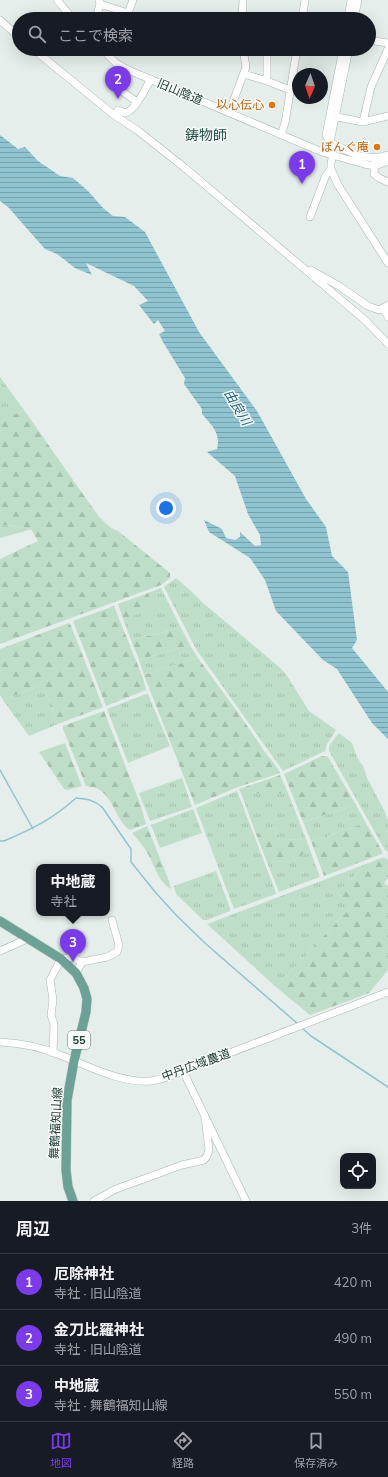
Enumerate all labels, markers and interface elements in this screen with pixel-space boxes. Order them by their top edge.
search box [12,12,376,56]
icon: search [26,23,48,45]
text: ここで検索 [58,26,133,45]
pin: 2 [105,66,131,99]
north arrow [292,68,328,104]
street label: 旧山陰道 [155,75,205,108]
place label: 以心伝心 [216,97,264,112]
marker: 以心伝心 [267,100,277,110]
district label: 鋳物師 [185,126,227,144]
place label: ぼんぐ庵 [321,139,369,154]
marker: ぼんぐ庵 [372,142,382,152]
pin: 1 [289,151,315,184]
water label: 由良川 [221,386,256,430]
your location [156,498,176,518]
popup [36,864,110,916]
text: 中地蔵 [50,872,96,891]
text: 寺社 [50,893,77,909]
pin: 3 [60,929,86,962]
road number: 55 [68,1031,90,1049]
street label: 中丹広域農道 [159,1045,232,1084]
street label: 舞鶴福知山線 [46,1087,65,1159]
map controls [340,1153,376,1189]
button: locate [340,1153,376,1189]
text: 周辺 [16,1218,50,1239]
text: 3件 [351,1220,372,1236]
text: 厄除神社 [54,1264,114,1283]
text: 1 [25,1274,33,1290]
text: 420 m [334,1274,372,1290]
text: 寺社 · 旧山陰道 [54,1285,142,1301]
text: 金刀比羅神社 [54,1320,144,1339]
text: 2 [25,1330,33,1346]
text: 490 m [334,1330,372,1346]
text: 寺社 · 旧山陰道 [54,1341,142,1357]
text: 中地蔵 [54,1376,99,1395]
text: 3 [25,1386,33,1402]
text: 550 m [334,1386,372,1402]
text: 寺社 · 舞鶴福知山線 [54,1397,168,1413]
tab: 地図 [50,1430,72,1470]
tab: 経路 [172,1430,194,1470]
tab: 保存済み [294,1430,338,1470]

